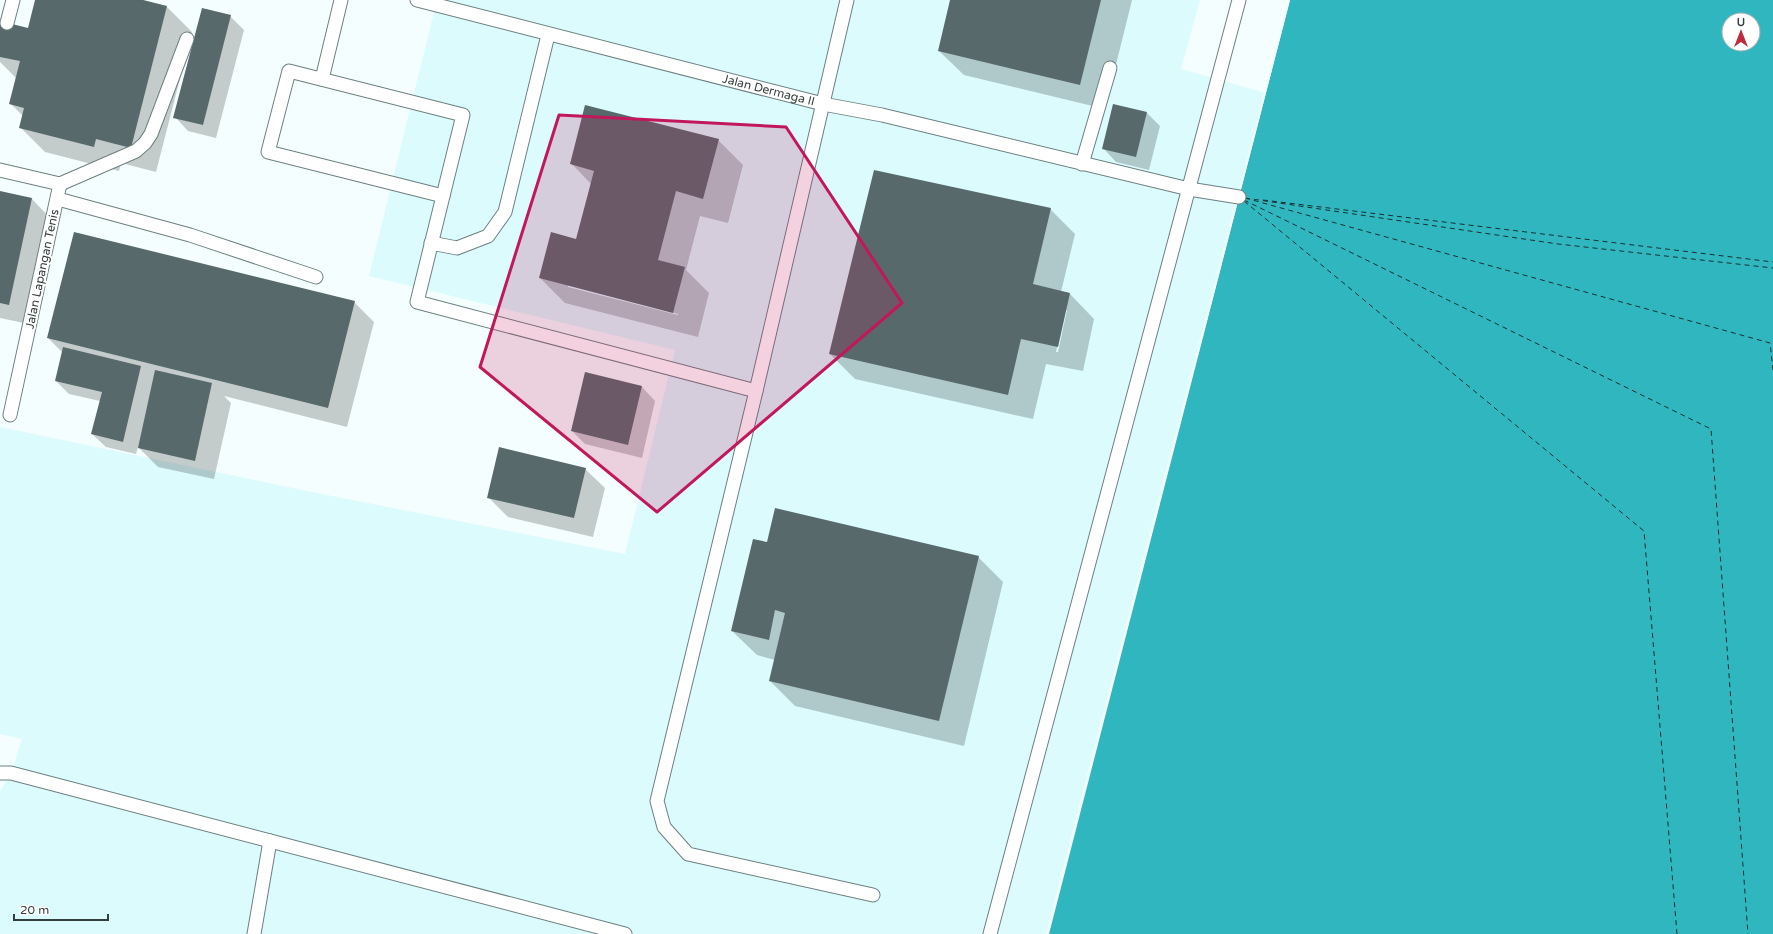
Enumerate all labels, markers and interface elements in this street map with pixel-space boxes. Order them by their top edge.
north arrow [1721,12,1761,52]
text: U [1737,16,1745,29]
street label: Jalan Dermaga II [721,72,816,109]
street label: Jalan Lapangan Tenis [22,208,62,330]
scale bar [14,896,108,922]
text: 20 m [20,903,49,917]

